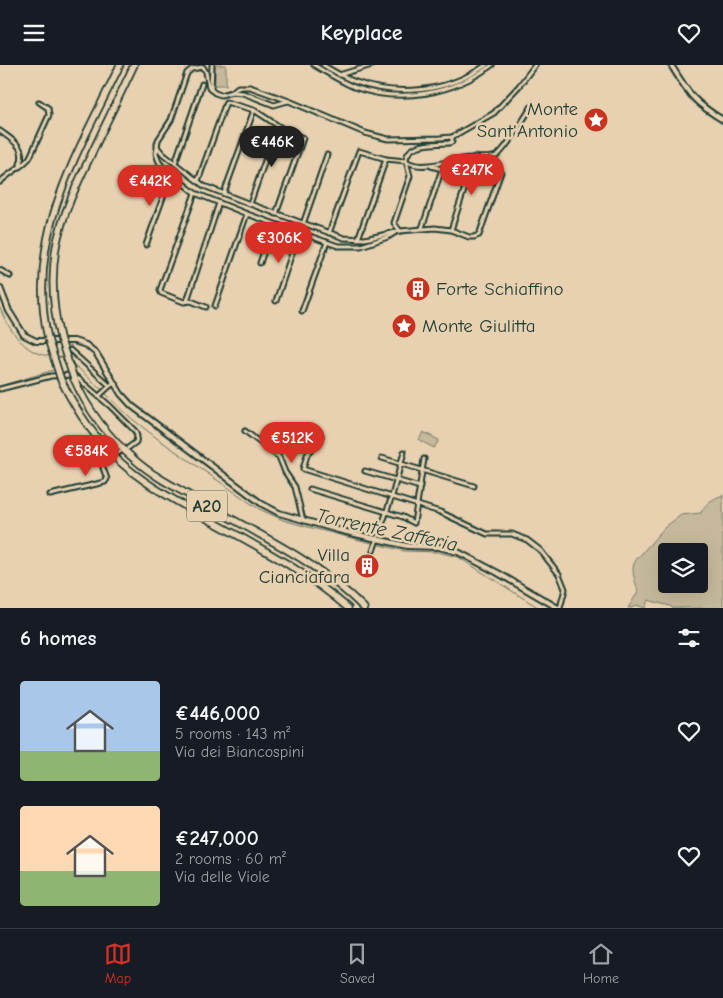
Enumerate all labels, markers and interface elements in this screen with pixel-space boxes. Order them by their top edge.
icon: menu [20,19,48,47]
icon: heart [675,19,703,47]
text: Keyplace [320,20,403,46]
place label: Monte Sant'Antonio [477,98,578,142]
place icon: Monte Sant'Antonio [583,107,609,133]
pin: €446K [237,126,307,168]
text: €446K [250,133,294,151]
pin: €247K [437,153,507,196]
text: €247K [451,161,493,179]
pin: €442K [115,165,185,207]
text: €442K [128,172,172,190]
pin: €306K [244,221,314,264]
text: €306K [256,229,302,247]
building icon: Forte Schiaffino [405,276,431,302]
place label: Forte Schiaffino [436,278,564,300]
place icon: Monte Giulitta [391,313,417,339]
place label: Monte Giulitta [422,315,535,337]
pin: €512K [257,421,327,464]
text: €512K [271,429,313,447]
pin: €584K [51,435,121,477]
text: €584K [64,442,108,460]
road number: A20 [187,491,227,521]
water label: Torrente Zafferia [314,504,460,556]
map controls [658,543,708,593]
button: layers [658,543,708,593]
place label: Villa Cianciafara [259,544,350,588]
building icon: Villa Cianciafara [354,553,380,579]
icon: filters [675,624,703,652]
text: 6 homes [20,626,96,650]
icon: home [60,701,120,761]
text: €446,000 [175,701,260,725]
icon: heart [675,717,703,745]
text: 5 rooms · 143 m² [175,725,290,743]
text: Via dei Biancospini [175,743,304,761]
icon: home [60,826,120,886]
text: €247,000 [175,826,259,850]
icon: heart [675,842,703,870]
text: 2 rooms · 60 m² [175,850,286,868]
text: Via delle Viole [175,868,270,886]
tab: Map [104,940,132,987]
tab: Saved [340,940,375,987]
tab: Home [583,940,619,987]

